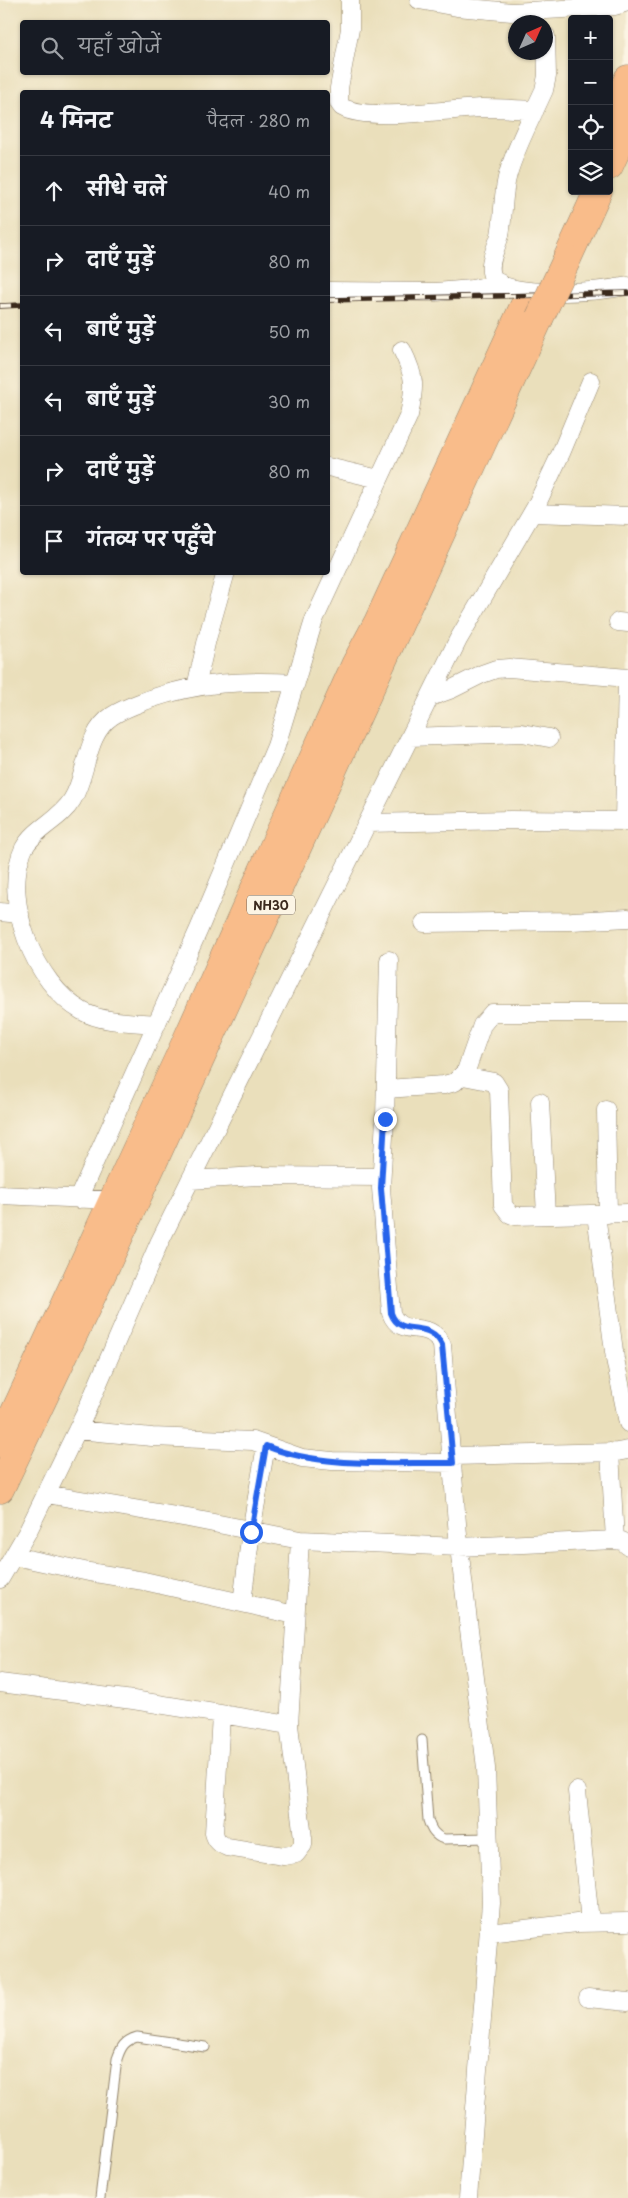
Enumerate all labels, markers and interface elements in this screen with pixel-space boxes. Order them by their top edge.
north arrow [508,15,553,60]
map controls [568,15,613,195]
button: + [568,15,613,60]
search box [20,20,330,75]
text: यहाँ खोजें [78,31,161,59]
icon: search [38,34,66,62]
button: − [568,60,613,105]
text: 4 मिनट [40,103,112,135]
button: locate [568,105,613,150]
text: पैदल · 280 m [207,108,310,132]
button: layers [568,150,613,195]
text: सीधे चलें [87,174,166,202]
icon: ahead [40,177,68,205]
text: 40 m [268,179,310,203]
text: दाएँ मुड़ें [87,244,154,272]
icon: right [40,247,68,275]
text: 80 m [268,249,310,273]
text: बाएँ मुड़ें [87,314,155,342]
icon: left [40,317,68,345]
text: 50 m [269,319,310,343]
text: बाएँ मुड़ें [87,384,155,412]
icon: left [40,387,68,415]
text: 30 m [268,389,310,413]
text: दाएँ मुड़ें [87,454,154,482]
icon: right [40,457,68,485]
text: 80 m [268,459,310,483]
text: गंतव्य पर पहुँचे [87,524,215,552]
icon: arrive [40,527,68,555]
road number: NH30 [247,896,295,914]
route end [374,1108,397,1131]
route start [240,1521,263,1544]

